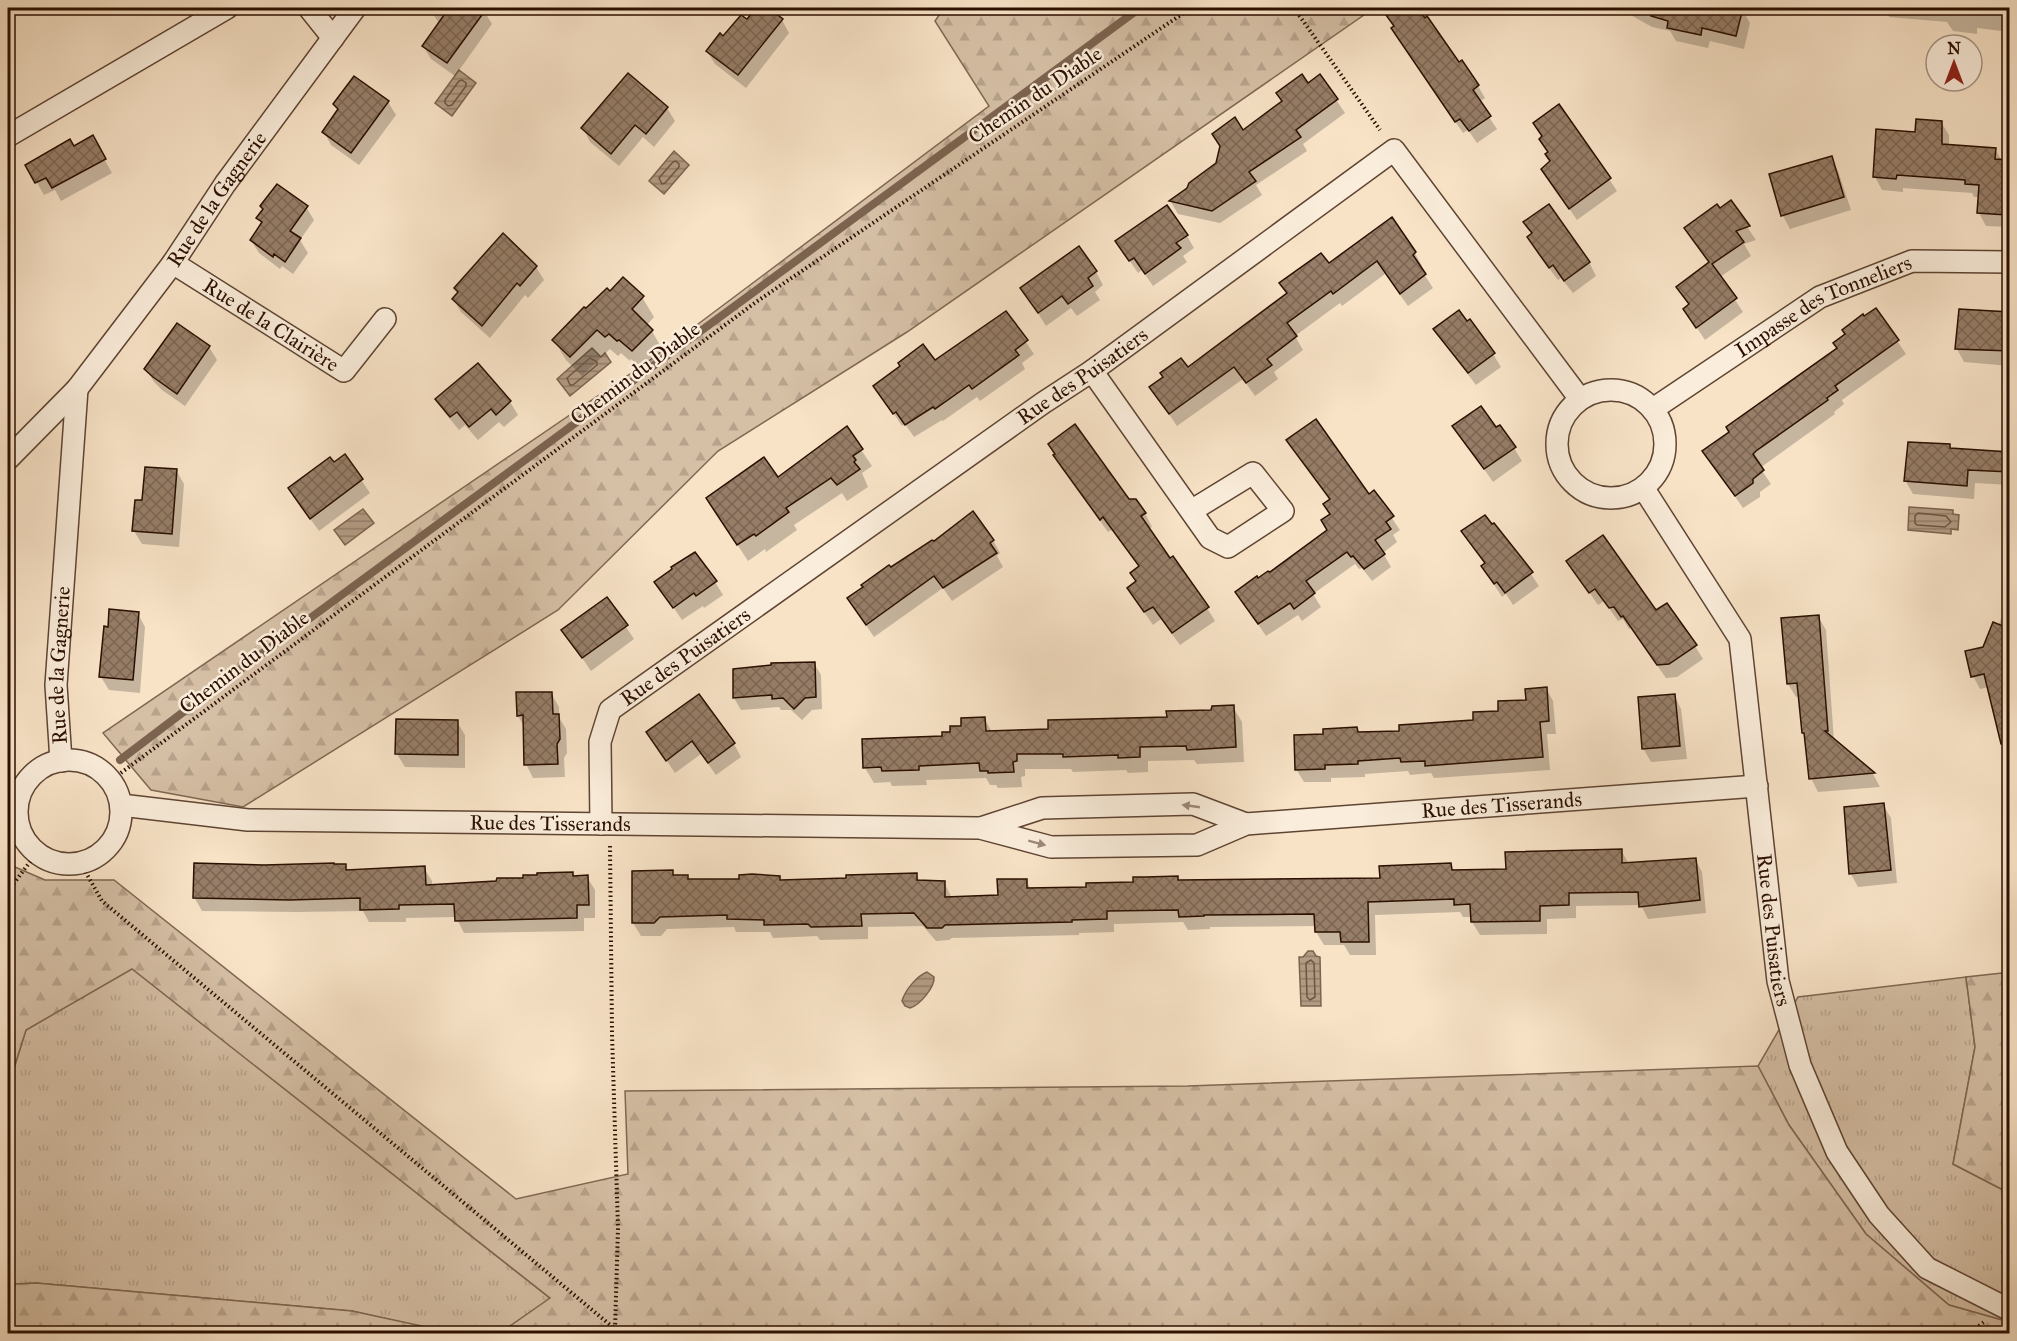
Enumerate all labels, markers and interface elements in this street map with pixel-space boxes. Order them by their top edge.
north arrow [1924,33,1984,93]
text: N [1947,39,1961,58]
street label: Chemin du Diable [963,40,1107,149]
street label: Rue de la Gagnerie [161,126,272,272]
street label: Impasse des Tonneliers [1730,249,1915,363]
street label: Rue de la Clairière [198,272,344,378]
street label: Chemin du Diable [565,316,705,430]
street label: Rue des Puisatiers [1012,322,1153,430]
street label: Rue de la Gagnerie [43,585,76,745]
street label: Rue des Puisatiers [615,602,756,712]
street label: Chemin du Diable [174,605,314,719]
street label: Rue des Tisserands [1420,786,1583,824]
one-way arrow [1181,801,1200,810]
street label: Rue des Tisserands [469,809,631,837]
one-way arrow [1027,839,1046,849]
street label: Rue des Puisatiers [1751,852,1797,1009]

